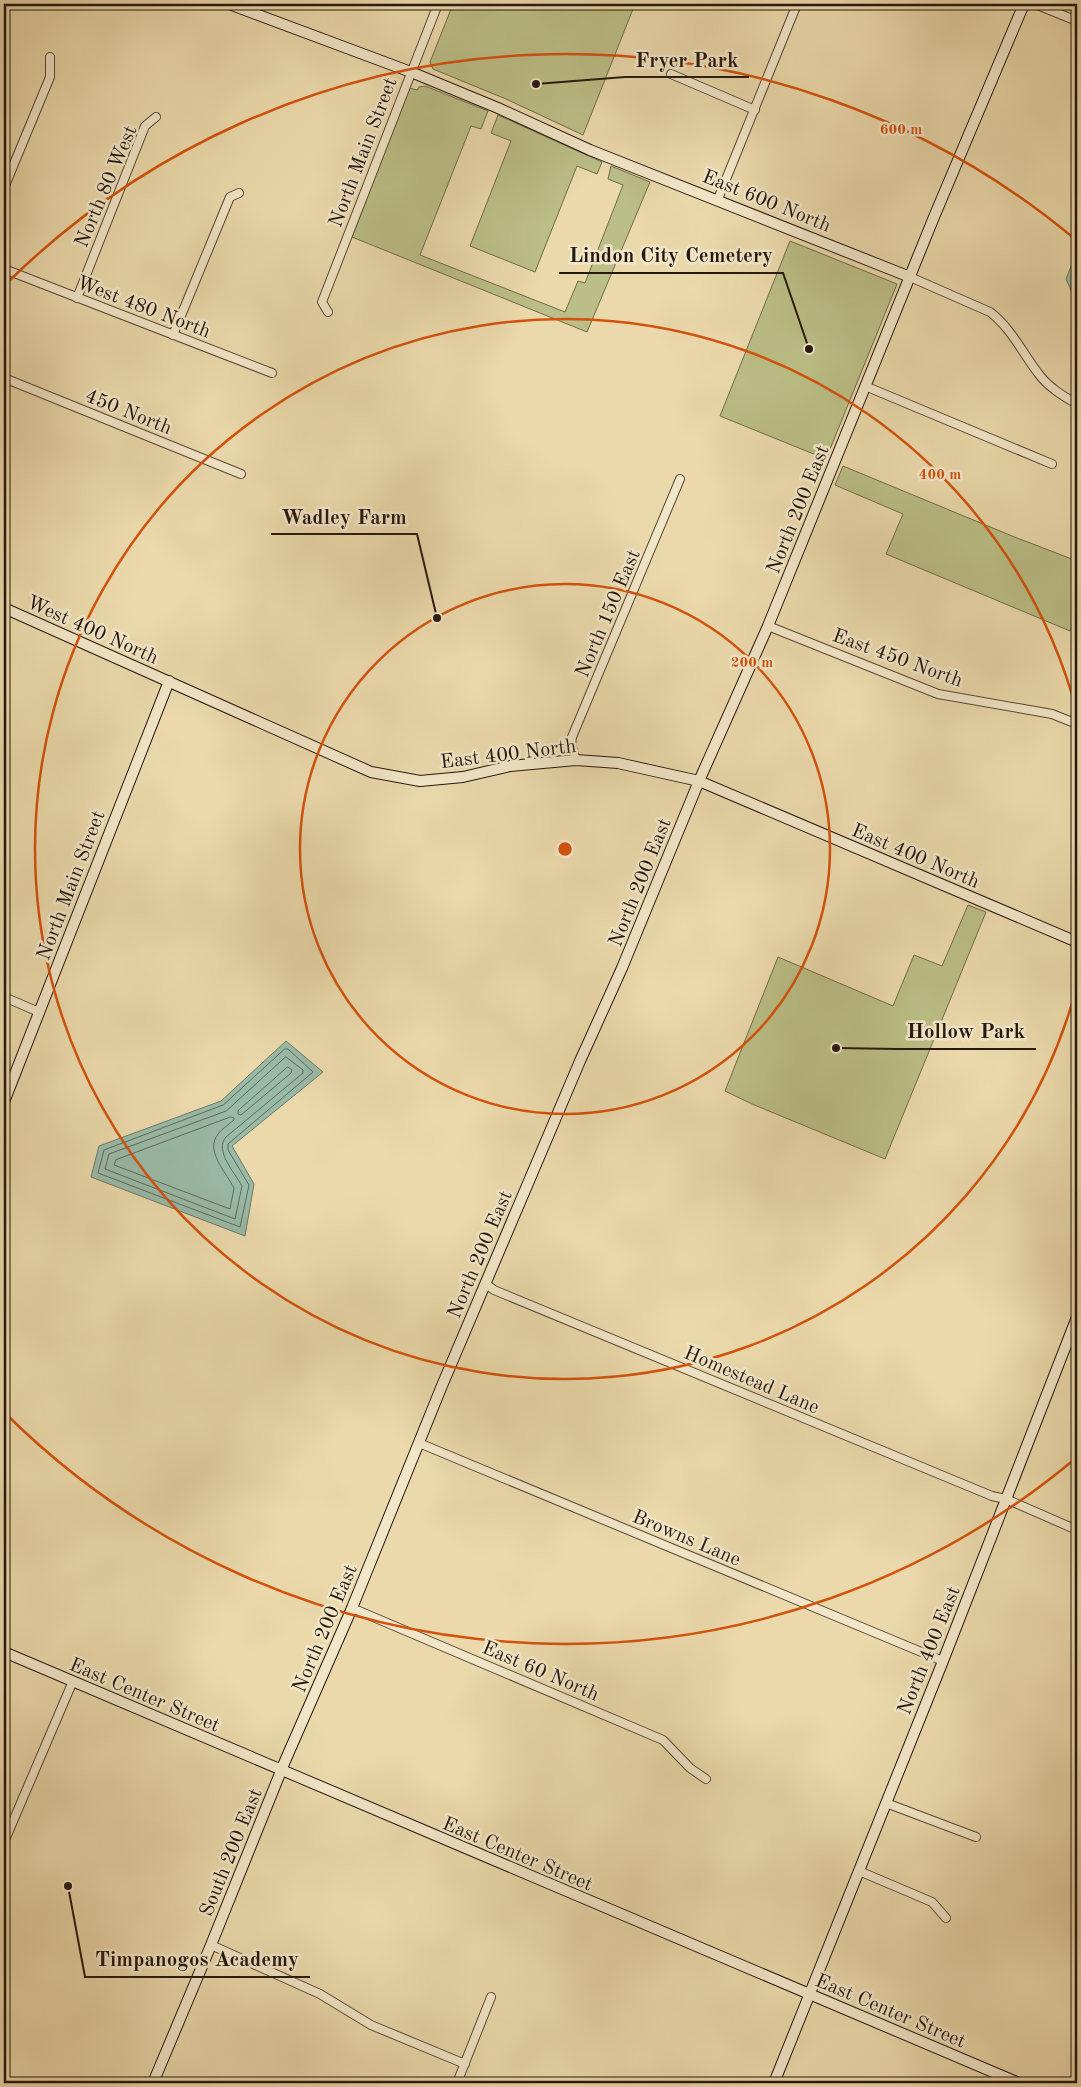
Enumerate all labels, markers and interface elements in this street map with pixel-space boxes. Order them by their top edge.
callout: Fryer Park [625,41,749,77]
text: Fryer Park [635,51,739,72]
street label: North Main Street [326,75,402,230]
street label: North 80 West [72,123,141,251]
text: 600 m [880,123,922,138]
street label: East 600 North [699,167,834,237]
callout: Lindon City Cemetery [559,237,783,273]
text: Lindon City Cemetery [569,246,773,267]
street label: West 480 North [74,273,213,343]
street label: 450 North [82,386,175,439]
street label: North 200 East [764,443,834,577]
text: 400 m [919,468,961,483]
callout: Wadley Farm [271,498,417,534]
text: Wadley Farm [281,508,407,529]
street label: North 150 East [573,547,645,681]
street label: West 400 North [23,593,161,669]
street label: East 450 North [830,626,965,692]
text: 200 m [731,656,773,671]
street label: East 400 North [439,737,577,773]
street label: North Main Street [34,808,110,963]
street label: North 200 East [606,816,676,950]
street label: East 400 North [848,821,982,893]
centre of rings [556,840,574,858]
callout: Hollow Park [897,1013,1036,1049]
text: Hollow Park [907,1022,1026,1043]
street label: North 200 East [445,1188,517,1322]
street label: Homestead Lane [681,1343,822,1418]
street label: Browns Lane [629,1507,743,1571]
street label: North 200 East [290,1562,362,1696]
street label: North 400 East [895,1584,965,1718]
street label: East 60 North [479,1638,602,1706]
street label: East Center Street [66,1655,222,1737]
street label: South 200 East [197,1786,267,1920]
street label: East Center Street [439,1814,595,1896]
callout: Timpanogos Academy [85,1941,310,1977]
text: Timpanogos Academy [95,1950,299,1971]
street label: East Center Street [812,1971,968,2053]

